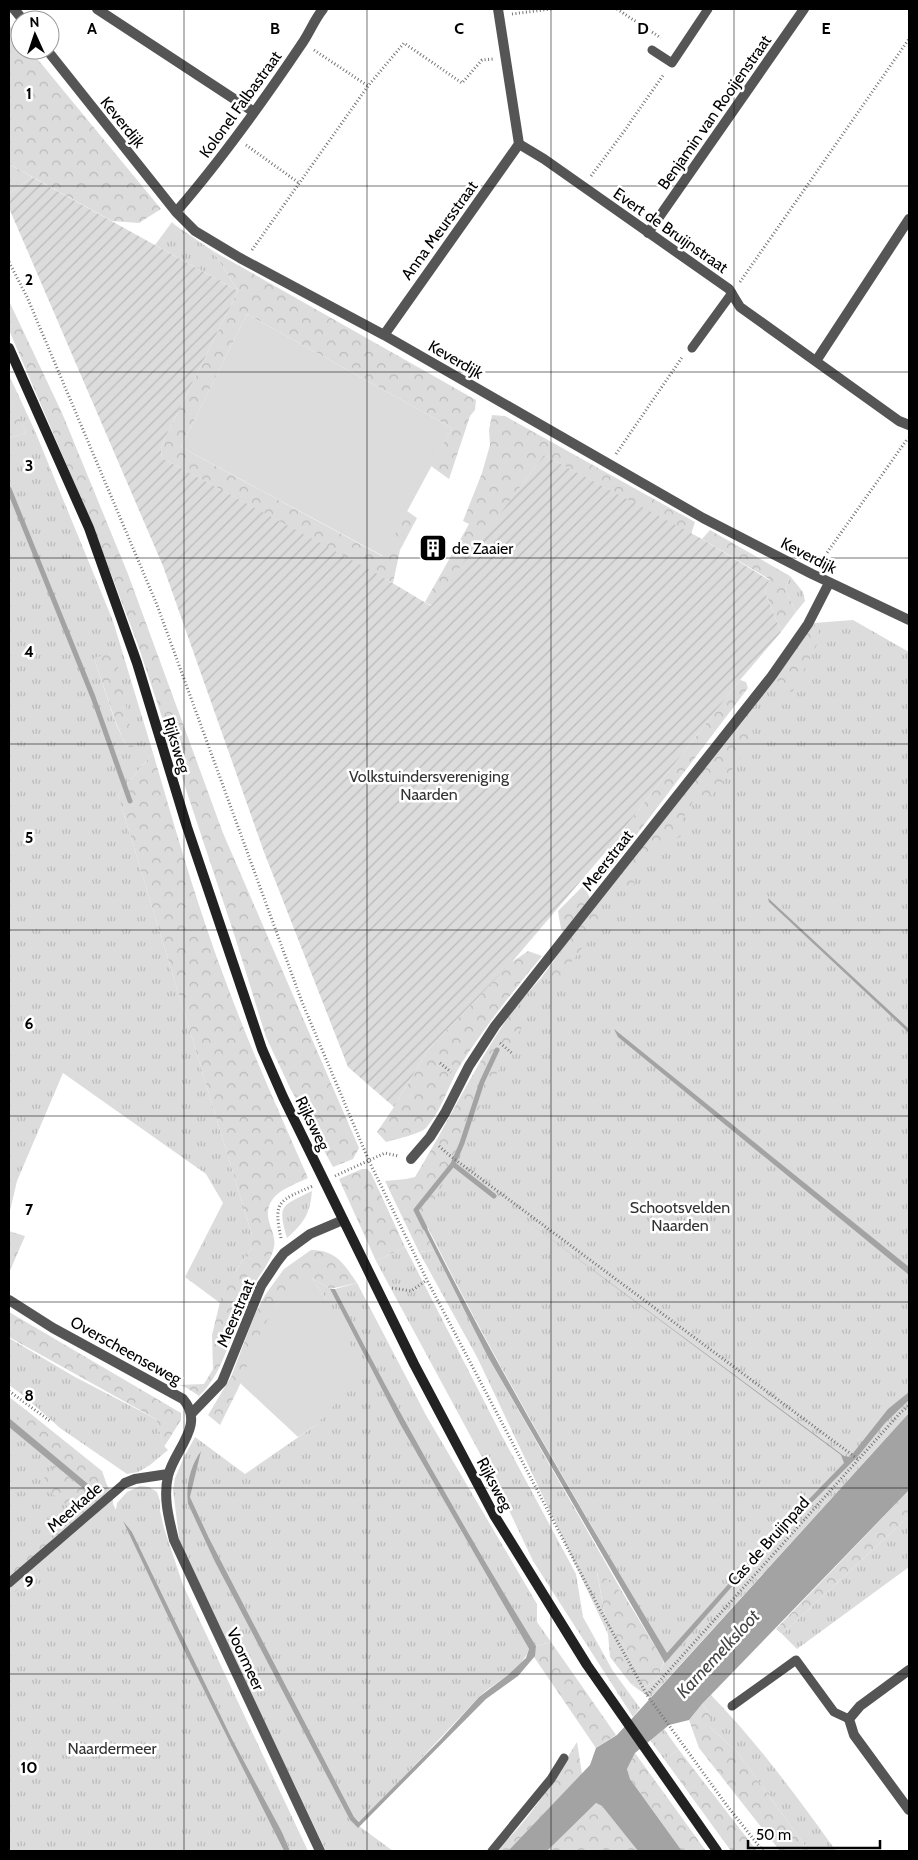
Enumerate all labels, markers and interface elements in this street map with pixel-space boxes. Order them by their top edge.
north arrow [10,10,60,60]
text: N [29,13,40,31]
text: A [87,19,97,38]
text: B [270,19,280,38]
text: C [454,19,464,38]
text: D [637,19,649,38]
text: E [821,19,831,38]
street label: Benjamin van Rooijenstraat [654,31,775,193]
street label: Kolonel Falbastraat [195,47,286,161]
text: 1 [26,84,32,103]
street label: Keverdijk [96,93,149,152]
street label: Anna Meursstraat [397,177,482,283]
street label: Evert de Bruijnstraat [610,184,732,277]
text: 2 [25,270,33,289]
street label: Keverdijk [425,336,487,383]
text: 3 [25,456,33,475]
building icon: de Zaaier [418,533,448,563]
street label: Keverdijk [778,533,841,578]
place label: de Zaaier [452,539,514,558]
text: 4 [24,642,34,661]
street label: Rijksweg [159,715,194,777]
park label: Volkstuindersvereniging Naarden [349,767,510,804]
street label: Meerstraat [578,826,637,894]
text: 5 [25,828,33,847]
text: 6 [25,1014,34,1033]
street label: Rijksweg [291,1093,334,1154]
park label: Schootsvelden Naarden [630,1198,730,1235]
text: 7 [25,1200,34,1219]
street label: Meerstraat [213,1276,258,1350]
street label: Overscheenseweg [67,1312,185,1389]
text: 8 [24,1386,34,1405]
street label: Rijksweg [473,1454,517,1515]
street label: Meerkade [43,1479,106,1536]
street label: Cas de Bruijnpad [724,1493,813,1590]
text: 9 [25,1572,34,1591]
water label: Karnemelksloot [672,1605,765,1702]
street label: Voormeer [223,1625,269,1694]
park label: Naardermeer [68,1739,157,1758]
text: 10 [20,1758,38,1777]
scale bar [748,1818,880,1850]
text: 50 m [756,1826,791,1844]

